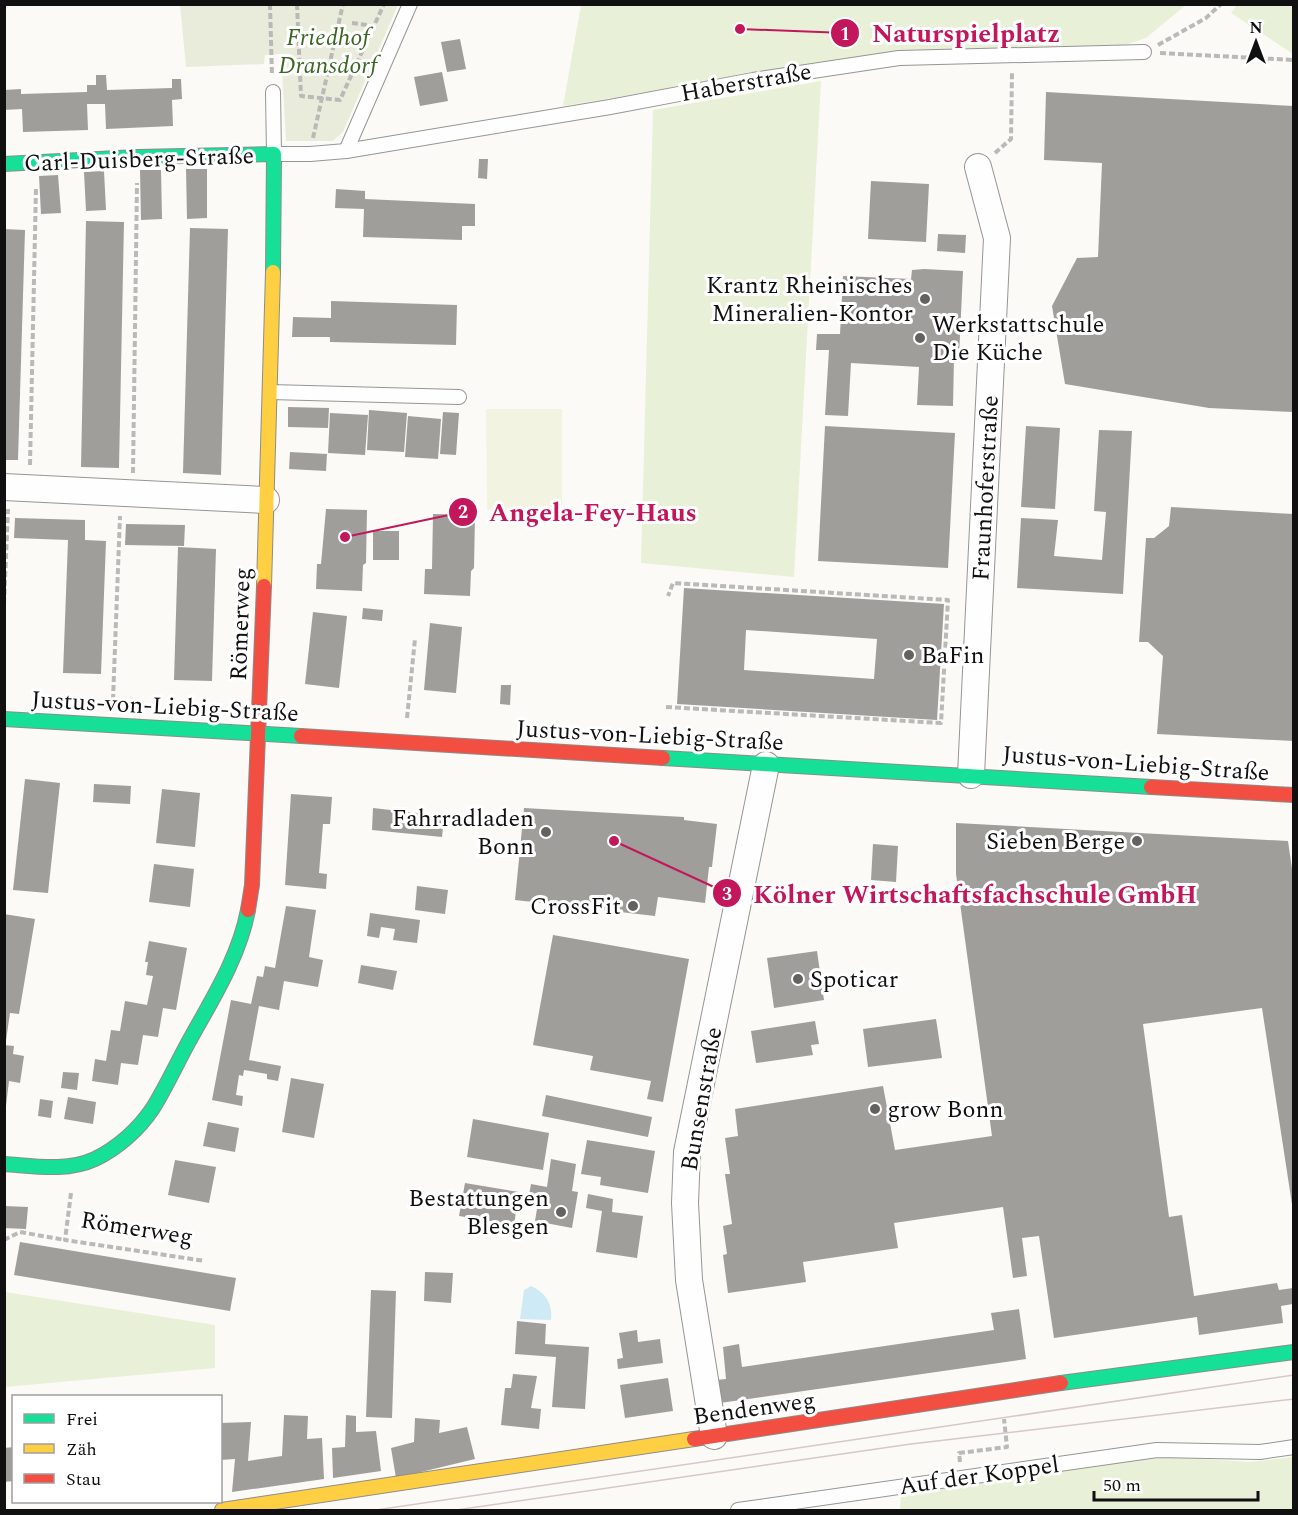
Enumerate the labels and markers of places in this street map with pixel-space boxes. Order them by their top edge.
callout: Naturspielplatz [830,11,1072,55]
place label: Krantz Rheinisches Mineralien-Kontor [706,268,913,332]
marker: Krantz Rheinisches Mineralien-Kontor [918,292,932,306]
place label: Werkstattschule Die Küche [932,307,1104,371]
marker: Werkstattschule Die Küche [913,331,927,345]
callout: Angela-Fey-Haus [448,490,709,534]
place label: BaFin [921,638,985,674]
marker: BaFin [902,648,916,662]
place label: Fahrradladen Bonn [392,801,534,865]
place label: Sieben Berge [986,824,1125,860]
marker: Fahrradladen Bonn [539,825,553,839]
marker: Sieben Berge [1130,834,1144,848]
callout: Kölner Wirtschaftsfachschule GmbH [712,871,1209,915]
place label: CrossFit [530,889,621,925]
marker: CrossFit [626,899,640,913]
place label: Spoticar [810,962,898,998]
marker: Spoticar [791,972,805,986]
place label: grow Bonn [887,1092,1003,1128]
marker: grow Bonn [868,1102,882,1116]
place label: Bestattungen Blesgen [408,1181,549,1245]
marker: Bestattungen Blesgen [554,1205,568,1219]

